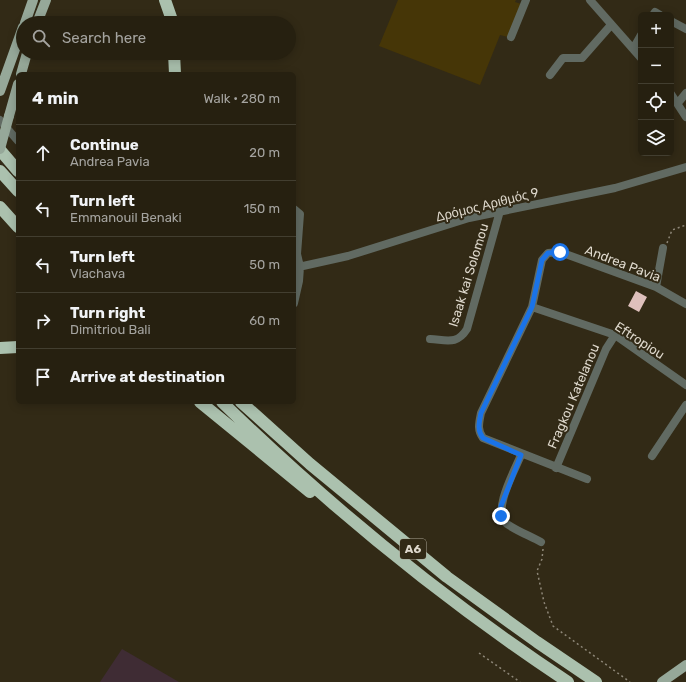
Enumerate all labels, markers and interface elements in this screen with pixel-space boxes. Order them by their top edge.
map controls [638,12,674,156]
button: + [638,12,674,48]
search box [16,16,296,60]
icon: search [30,27,52,49]
text: Search here [62,29,146,47]
button: − [638,48,674,84]
button: locate [638,84,674,120]
text: 4 min [32,88,79,108]
text: Walk · 280 m [203,91,280,106]
button: layers [638,120,674,156]
text: Continue [70,136,139,154]
icon: ahead [32,142,54,164]
text: 20 m [249,145,280,160]
text: Andrea Pavia [70,154,150,169]
street label: Δρόμος Αριθμός 9 [434,184,540,225]
text: Turn left [70,192,135,210]
icon: left [32,198,54,220]
text: 150 m [244,201,280,216]
text: Emmanouil Benaki [70,210,182,225]
street label: Isaak kai Solomou [446,222,491,329]
street label: Andrea Pavia [583,242,663,285]
route start [551,243,569,261]
text: Turn left [70,248,135,266]
icon: left [32,254,54,276]
text: 50 m [249,257,280,272]
text: Vlachava [70,266,125,281]
text: Turn right [70,304,145,322]
icon: right [32,310,54,332]
text: 60 m [249,313,280,328]
street label: Eftropiou [612,319,667,362]
text: Dimitriou Bali [70,322,151,337]
street label: Fragkou Katelanou [545,341,603,451]
icon: arrive [32,366,54,388]
text: Arrive at destination [70,368,225,386]
route end [492,507,510,525]
road number: A6 [400,539,426,559]

